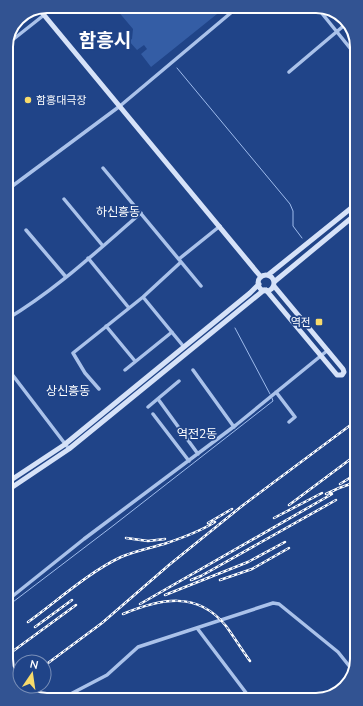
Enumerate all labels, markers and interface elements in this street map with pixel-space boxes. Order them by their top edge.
district label: 함흥시 [79,28,131,54]
place label: 함흥대극장 [36,93,87,108]
marker: 함흥대극장 [23,95,33,105]
district label: 하신흥동 [96,204,140,220]
place label: 역전 [291,315,311,330]
marker: 역전 [314,317,324,327]
district label: 상신흥동 [46,383,90,399]
district label: 역전2동 [177,426,217,442]
north arrow [12,654,52,694]
text: N [28,657,40,673]

